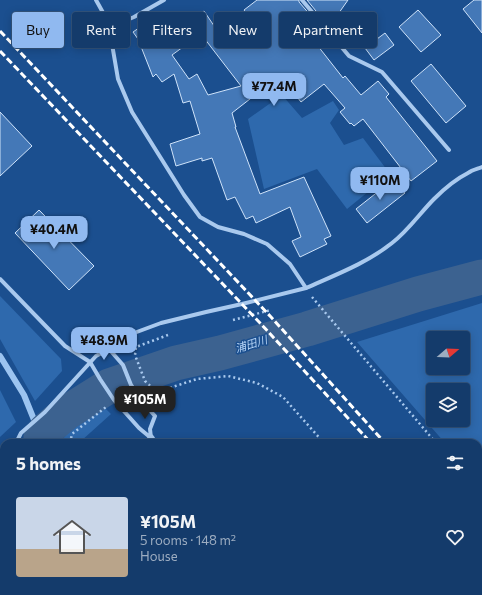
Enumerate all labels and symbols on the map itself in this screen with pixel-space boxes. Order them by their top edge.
pin: ¥77.4M [241,73,307,107]
pin: ¥110M [352,167,408,201]
pin: ¥40.4M [21,216,87,250]
pin: ¥48.9M [71,327,137,361]
north arrow [426,331,470,375]
water label: 浦田川 [233,332,269,355]
pin: ¥105M [117,386,173,420]

